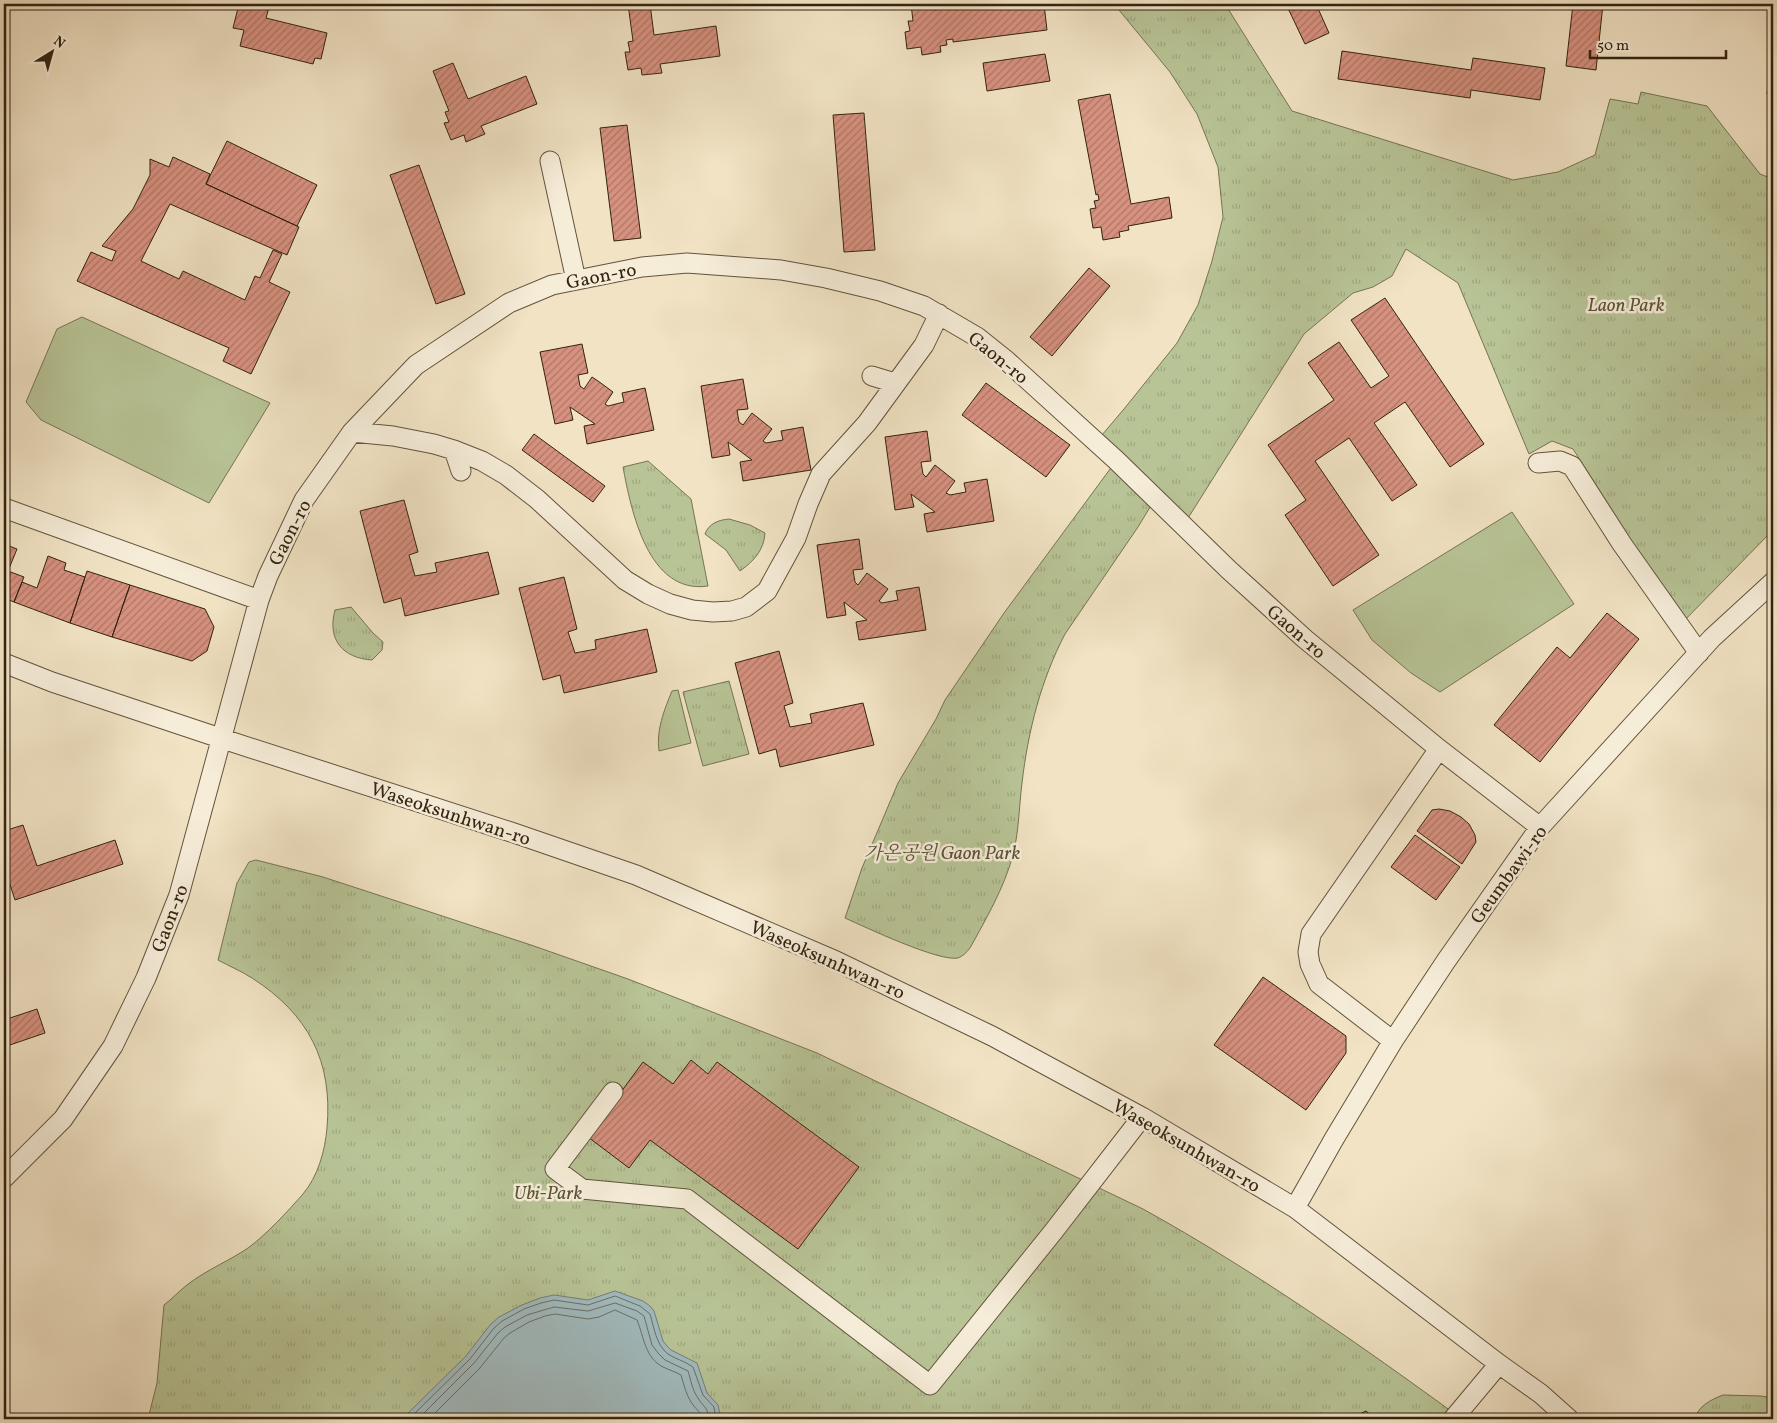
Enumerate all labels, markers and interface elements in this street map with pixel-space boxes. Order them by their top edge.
north arrow [28,28,78,78]
scale bar [1590,28,1726,60]
text: N [49,32,69,53]
text: 50 m [1597,36,1629,57]
street label: Gaon-ro [564,257,639,296]
park label: Laon Park [1588,293,1665,319]
street label: Gaon-ro [962,326,1033,391]
street label: Gaon-ro [263,495,318,570]
street label: Gaon-ro [1260,599,1331,666]
street label: Waseoksunhwan-ro [367,777,534,853]
street label: Geumbawi-ro [1465,821,1554,930]
park label: 가온공원 Gaon Park [864,841,1020,867]
street label: Gaon-ro [146,881,196,956]
street label: Waseoksunhwan-ro [746,915,909,1007]
street label: Waseoksunhwan-ro [1107,1094,1265,1200]
park label: Ubi-Park [514,1181,582,1207]

